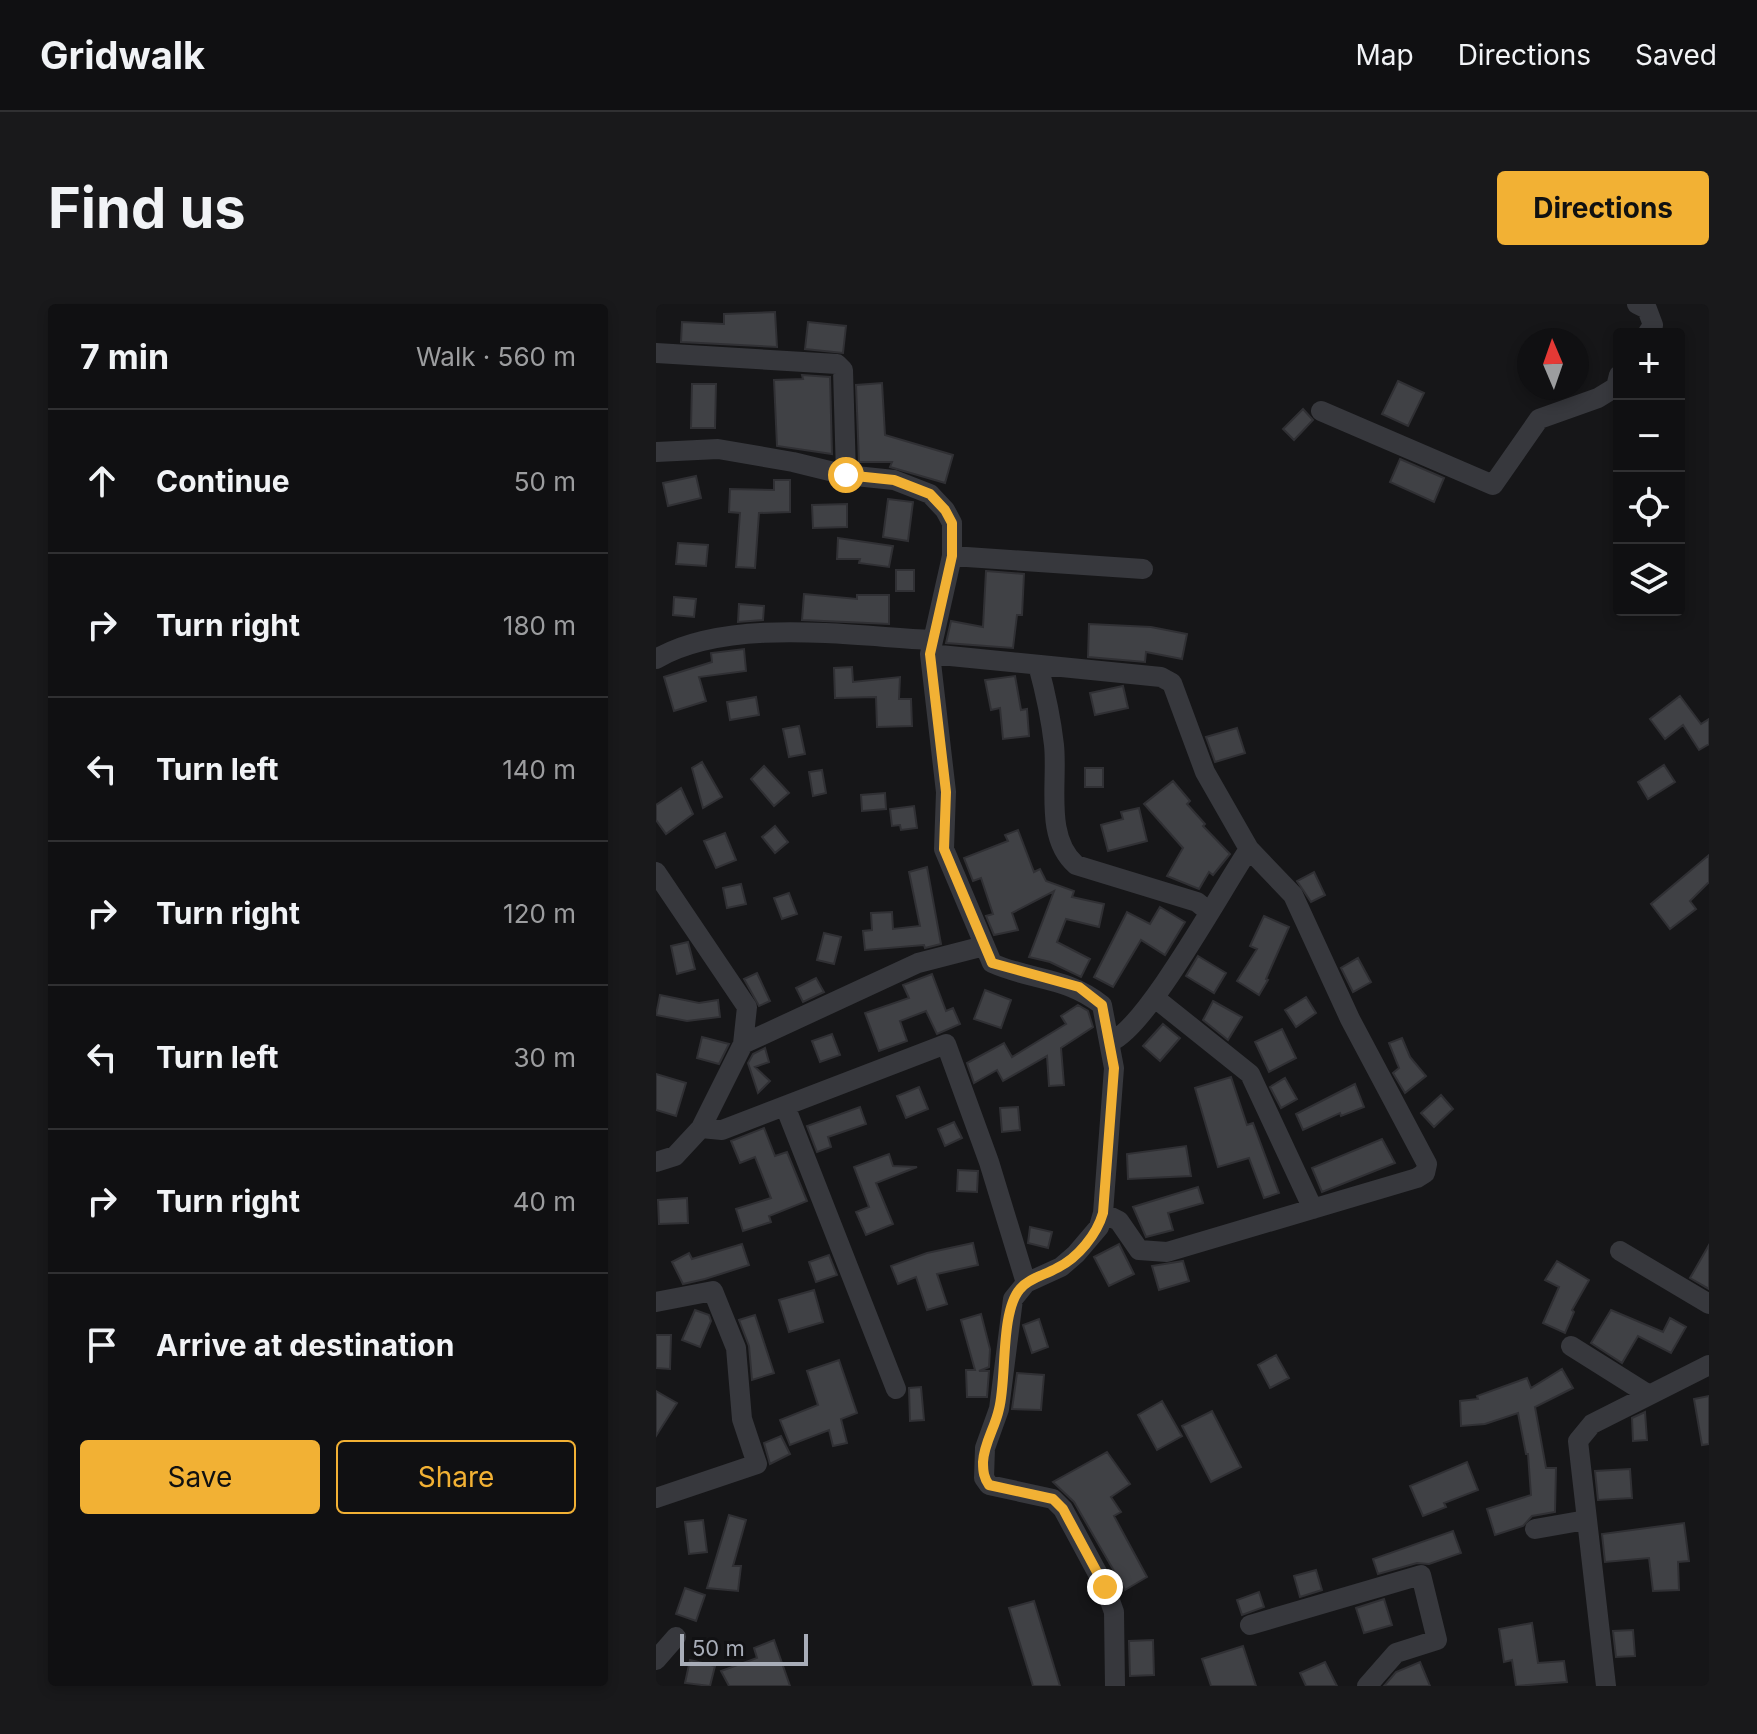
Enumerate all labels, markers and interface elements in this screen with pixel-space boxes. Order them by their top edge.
text: Gridwalk [40,32,205,78]
text: Map [1355,38,1414,72]
text: Directions [1458,38,1591,72]
text: Saved [1635,38,1717,72]
button: Directions [1497,171,1709,245]
text: Find us [48,174,246,242]
north arrow [1517,328,1589,400]
map controls [1613,328,1685,616]
button: + [1613,328,1685,400]
text: 7 min [80,336,169,377]
text: Walk · 560 m [416,341,576,372]
button: − [1613,400,1685,472]
route start [828,457,864,493]
icon: ahead [80,459,124,503]
text: Continue [156,463,290,499]
text: 50 m [514,466,576,497]
button: locate [1613,472,1685,544]
button: layers [1613,544,1685,616]
icon: right [80,603,124,647]
text: Turn right [156,607,300,643]
text: 180 m [503,610,576,641]
icon: left [80,747,124,791]
text: Turn left [156,751,278,787]
text: 140 m [502,754,576,785]
icon: right [80,891,124,935]
text: Turn right [156,895,300,931]
text: 120 m [503,898,576,929]
icon: left [80,1035,124,1079]
text: Turn left [156,1039,278,1075]
text: 30 m [513,1042,576,1073]
icon: right [80,1179,124,1223]
text: Turn right [156,1183,300,1219]
text: 40 m [513,1186,576,1217]
icon: arrive [80,1323,124,1367]
text: Arrive at destination [156,1327,454,1363]
button: Save [80,1440,320,1514]
button: Share [336,1440,576,1514]
route end [1087,1569,1123,1605]
scale bar [680,1630,808,1666]
text: 50 m [692,1635,745,1661]

